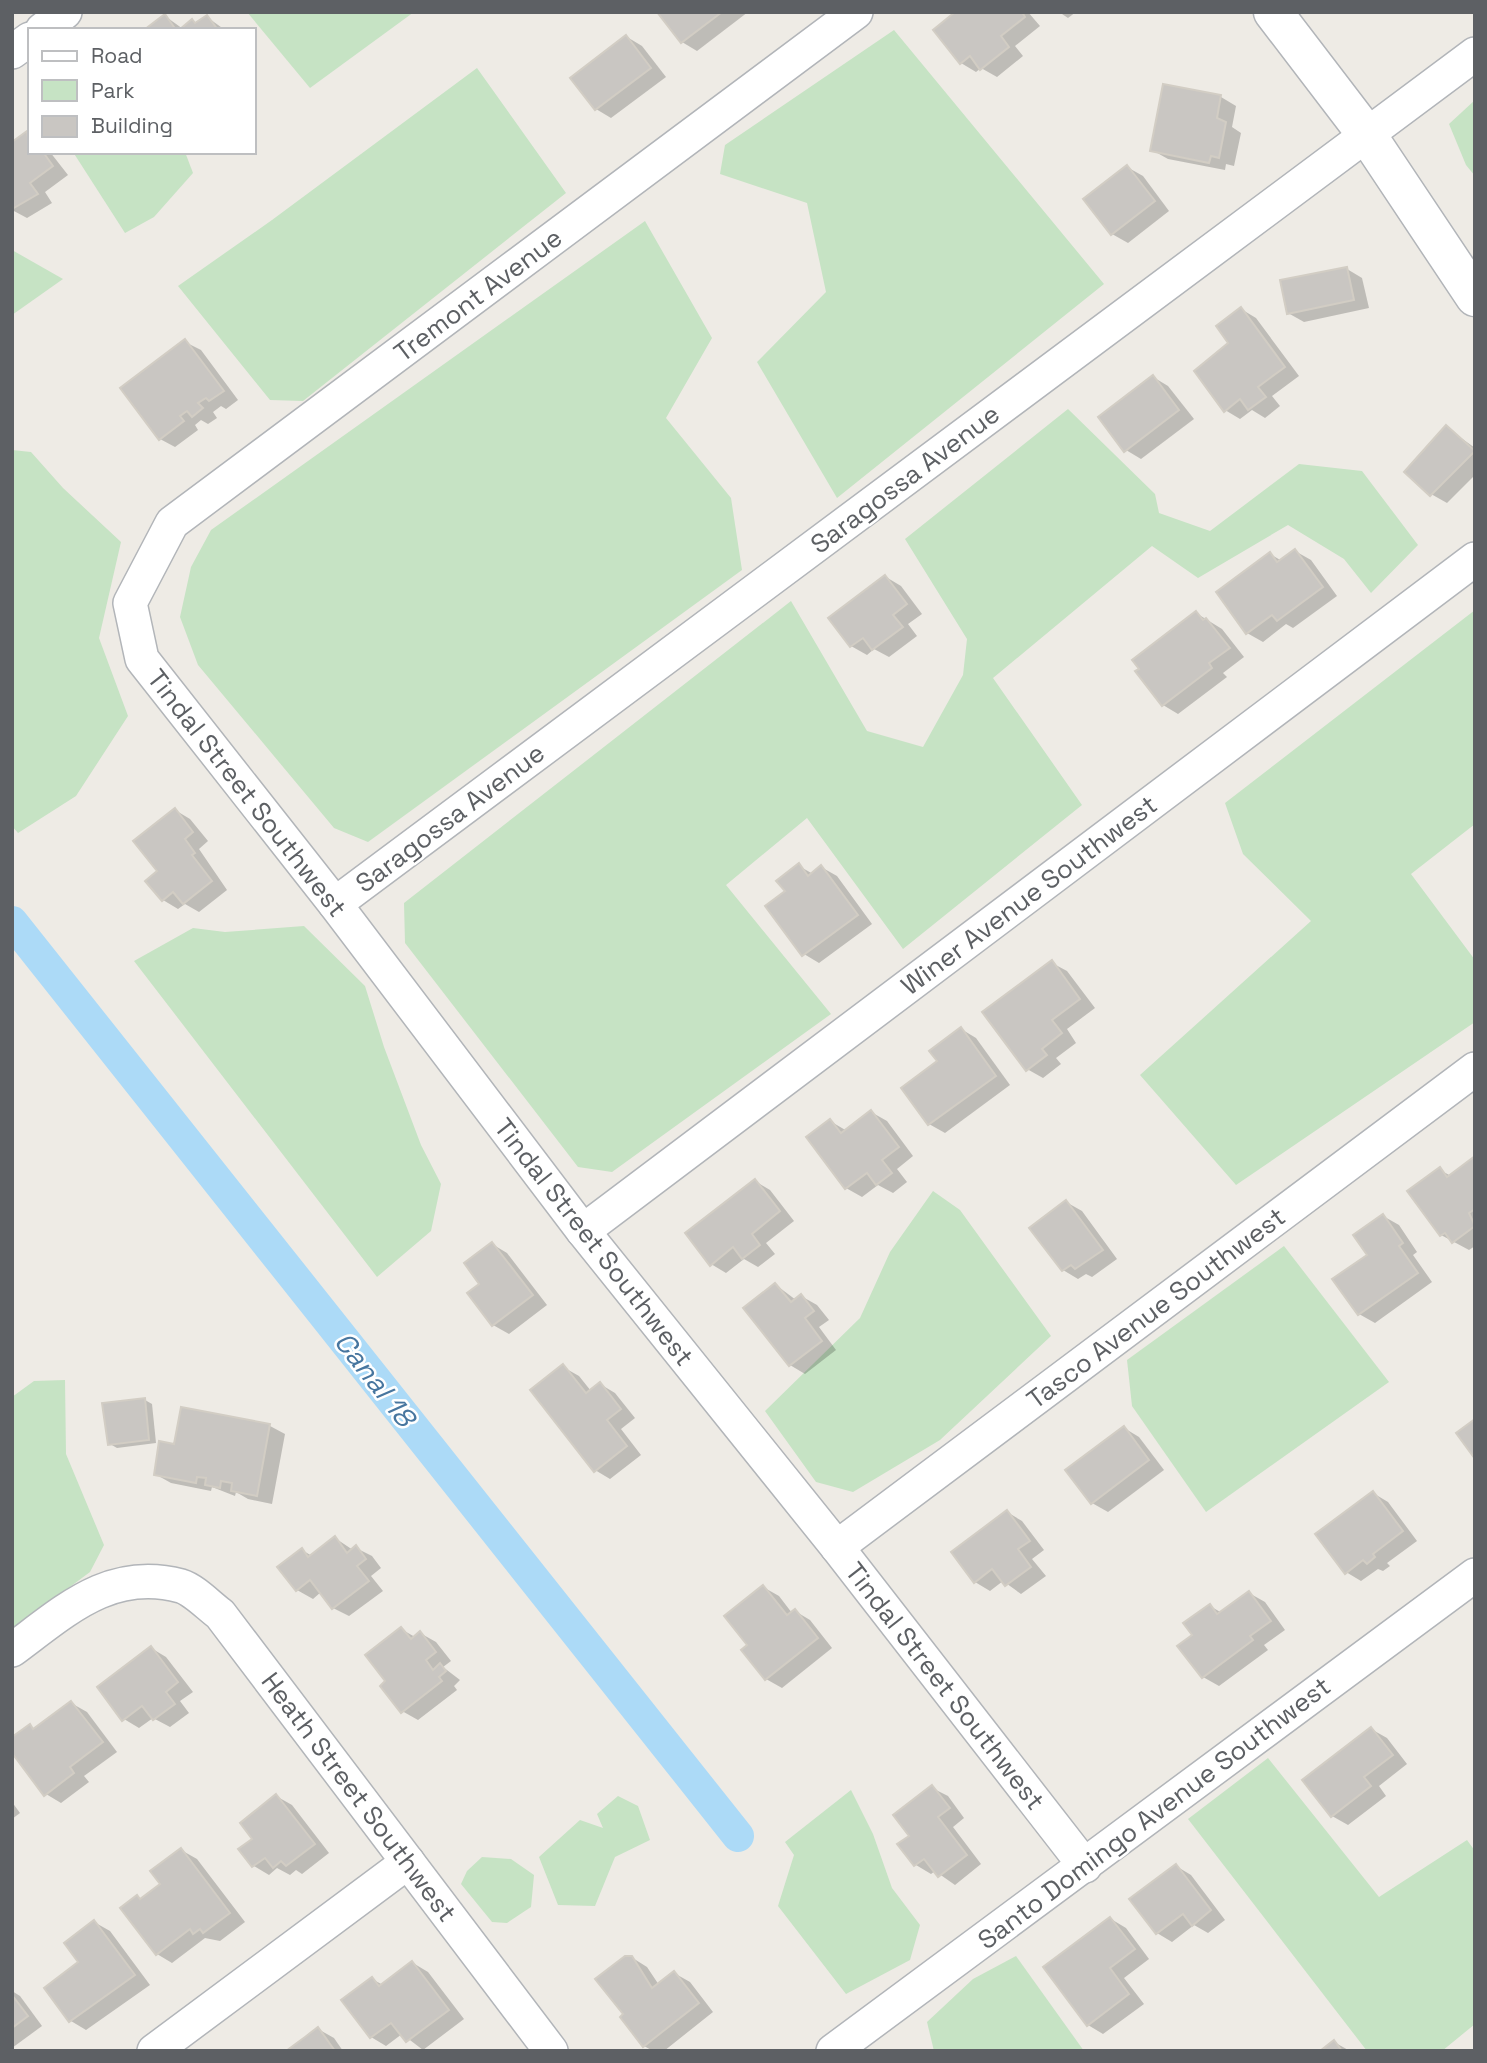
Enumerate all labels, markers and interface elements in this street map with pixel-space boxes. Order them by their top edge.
legend [28,28,256,154]
text: Road [91,42,143,69]
text: Park [91,77,135,104]
text: Building [91,112,173,139]
street label: Tremont Avenue [387,221,569,369]
street label: Saragossa Avenue [804,397,1006,561]
street label: Tindal Street Southwest [140,662,354,924]
street label: Saragossa Avenue [349,736,551,900]
street label: Winer Avenue Southwest [894,788,1164,1002]
street label: Tindal Street Southwest [487,1111,701,1373]
street label: Tasco Avenue Southwest [1020,1200,1292,1416]
water label: Canal 18 [327,1324,425,1436]
street label: Tindal Street Southwest [838,1555,1052,1817]
street label: Heath Street Southwest [254,1665,464,1929]
street label: Santo Domingo Avenue Southwest [971,1669,1337,1957]

